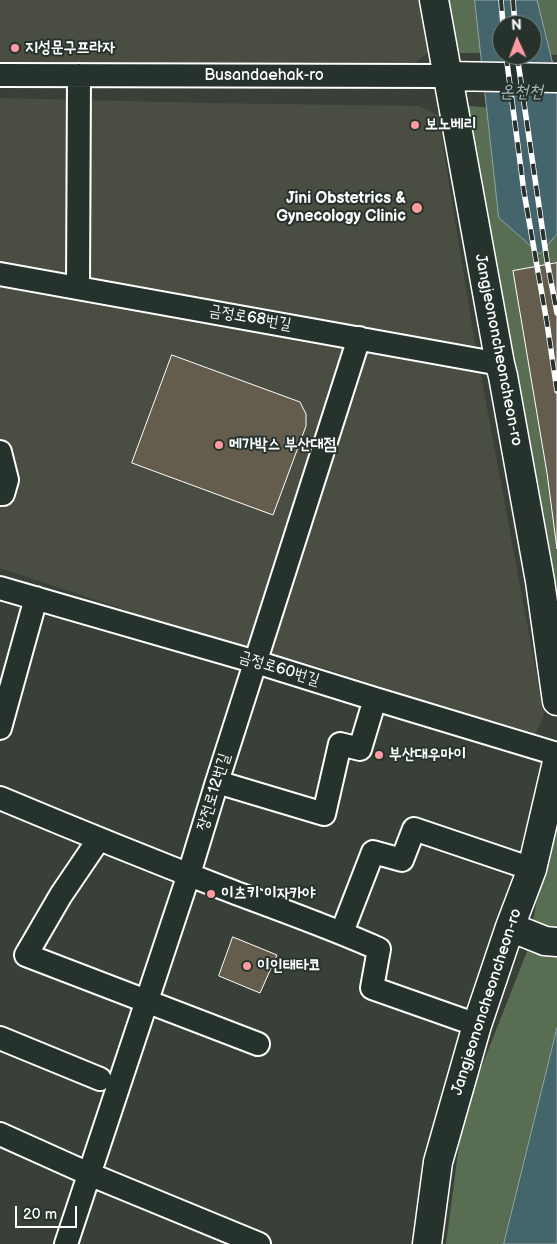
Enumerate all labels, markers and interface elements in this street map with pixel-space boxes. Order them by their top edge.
north arrow [492,15,542,65]
text: N [511,17,522,34]
place label: 지성문구프라자 [25,38,115,58]
marker: 지성문구프라자 [9,42,21,54]
street label: Busandaehak-ro [204,66,324,86]
water label: 온천천 [499,81,543,103]
place label: 보노베리 [425,115,476,135]
marker: 보노베리 [409,119,421,131]
place label: Jini Obstetrics & Gynecology Clinic [276,189,406,227]
marker: Jini Obstetrics & Gynecology Clinic [410,201,424,215]
street label: Jangjeononcheoncheon-ro [470,252,526,448]
street label: 금정로68번길 [207,301,293,335]
place label: 메가박스 부산대점 [229,435,336,455]
marker: 메가박스 부산대점 [213,439,225,451]
street label: 금정로60번길 [236,648,322,690]
place label: 부산대우마이 [389,745,466,765]
marker: 부산대우마이 [373,749,385,761]
street label: 장전로12번길 [193,751,235,833]
place label: 이츠키 이자카야 [221,884,315,904]
marker: 이츠키 이자카야 [205,888,217,900]
street label: Jangjeononcheoncheon-ro [448,906,526,1098]
place label: 이인태타코 [257,956,321,976]
marker: 이인태타코 [241,960,253,972]
scale bar [18,1196,80,1228]
text: 20 m [23,1205,57,1224]

